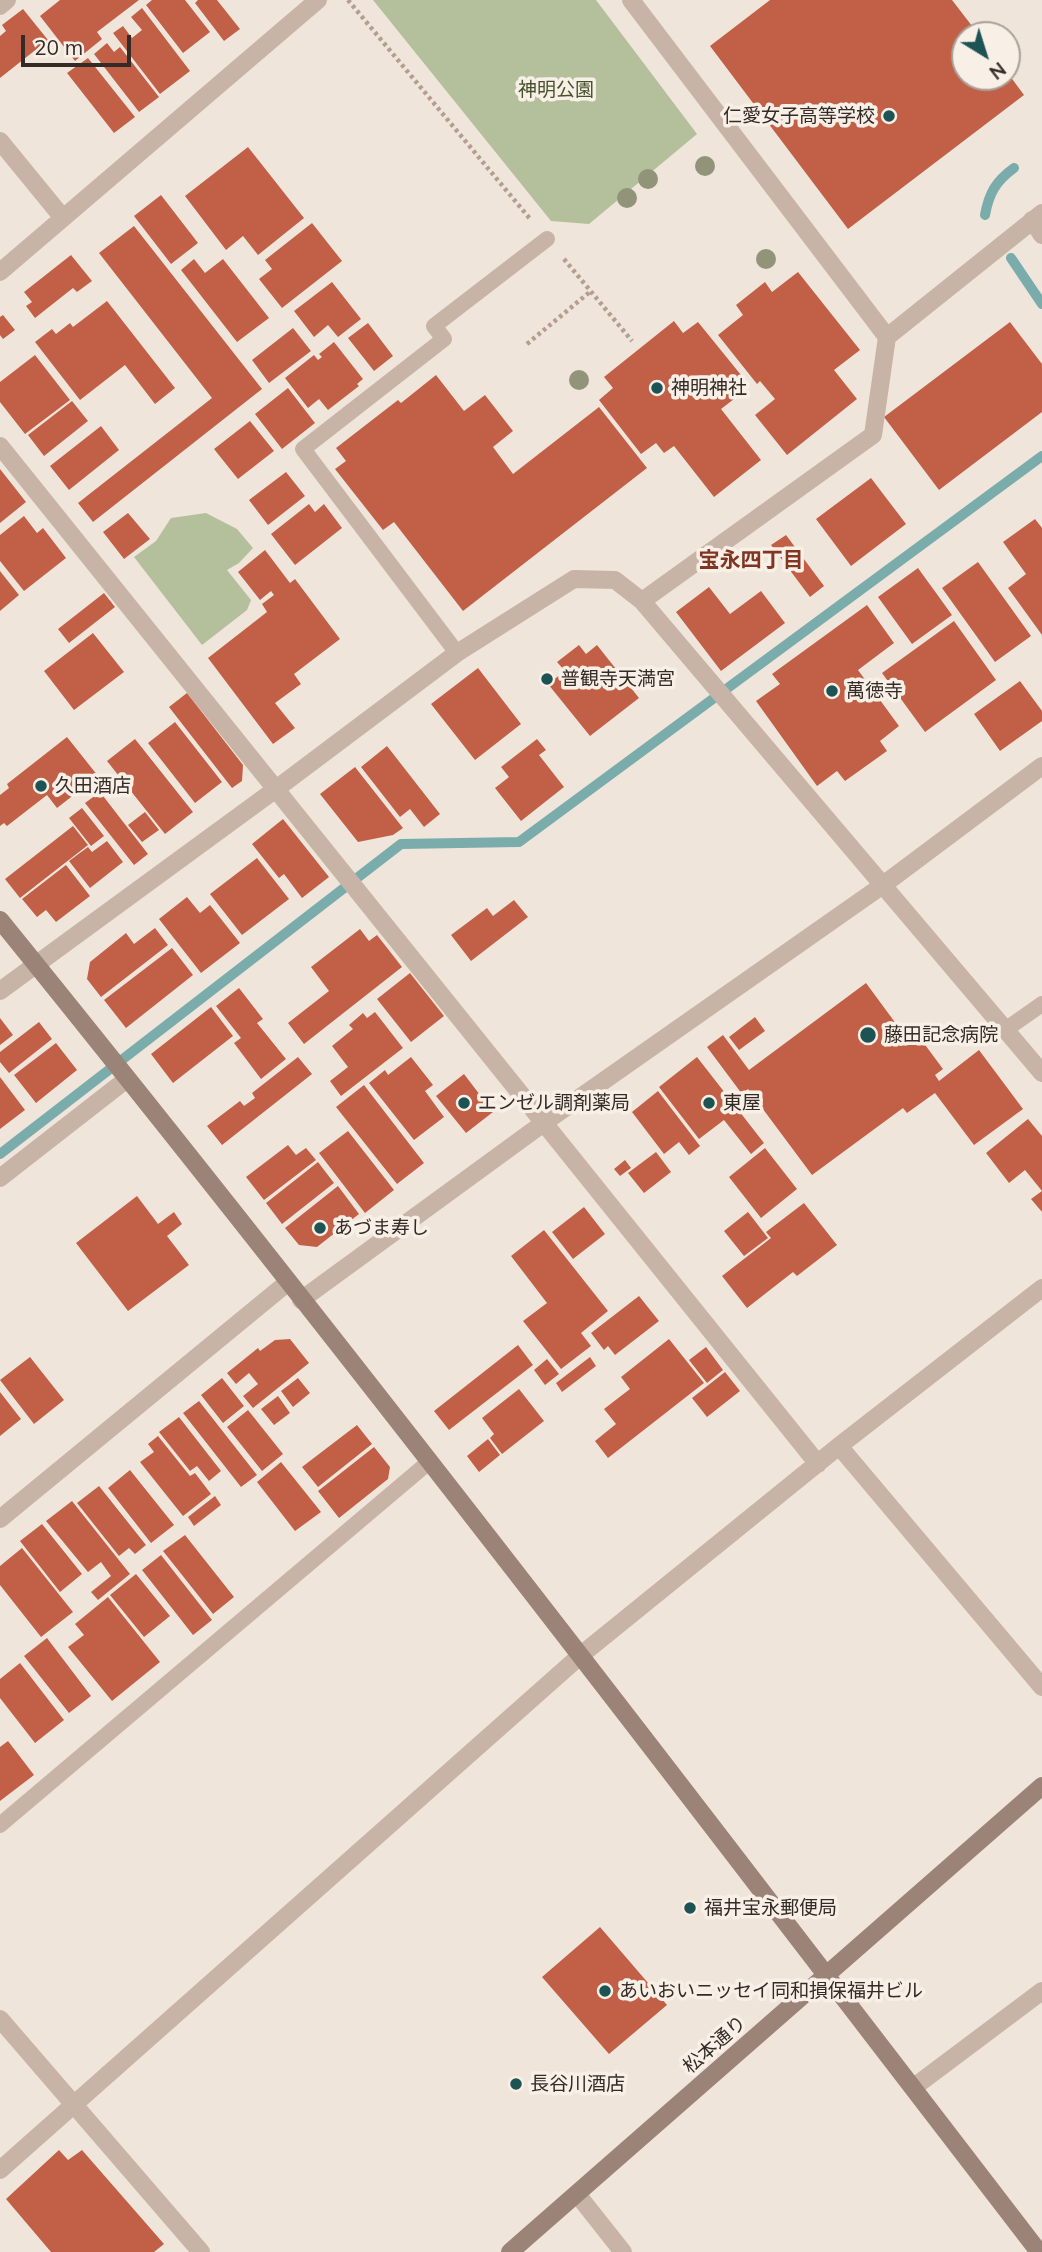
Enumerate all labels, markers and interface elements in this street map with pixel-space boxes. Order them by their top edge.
scale bar [24,21,135,65]
north arrow [951,21,1021,91]
text: 20 m [34,34,83,60]
text: N [985,57,1011,85]
park label: 神明公園 [518,79,594,101]
place label: 仁愛女子高等学校 [723,105,875,127]
marker: 仁愛女子高等学校 [881,108,897,124]
place label: 神明神社 [671,377,747,399]
marker: 神明神社 [649,380,665,396]
district label: 宝永四丁目 [699,548,803,574]
place label: 普観寺天満宮 [561,668,675,690]
marker: 普観寺天満宮 [539,671,555,687]
place label: 萬徳寺 [846,680,903,702]
marker: 萬徳寺 [824,683,840,699]
place label: 久田酒店 [55,775,131,797]
marker: 久田酒店 [33,778,49,794]
place label: 藤田記念病院 [884,1024,998,1046]
marker: 藤田記念病院 [858,1025,878,1045]
place label: エンゼル調剤薬局 [478,1092,630,1114]
place label: 東屋 [723,1092,761,1114]
marker: エンゼル調剤薬局 [456,1095,472,1111]
marker: 東屋 [701,1095,717,1111]
place label: あづま寿し [334,1217,429,1239]
marker: あづま寿し [312,1220,328,1236]
place label: 福井宝永郵便局 [704,1897,837,1919]
marker: 福井宝永郵便局 [682,1900,698,1916]
place label: あいおいニッセイ同和損保福井ビル [619,1980,923,2002]
marker: あいおいニッセイ同和損保福井ビル [597,1983,613,1999]
street label: 松本通り [679,2011,751,2079]
place label: 長谷川酒店 [530,2073,625,2095]
marker: 長谷川酒店 [508,2076,524,2092]

